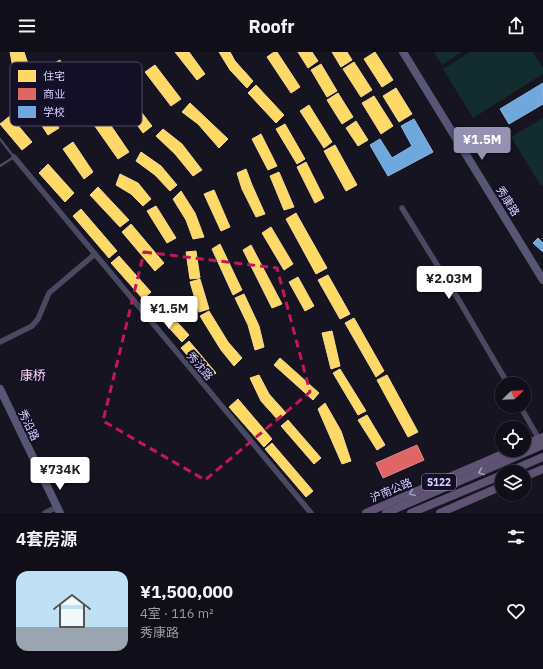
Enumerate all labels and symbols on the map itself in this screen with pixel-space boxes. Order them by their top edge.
legend [10,62,142,126]
text: 住宅 [43,69,65,83]
text: 商业 [43,87,65,101]
text: 学校 [43,105,65,119]
pin: ¥1.5M [454,127,510,161]
street label: 秀康路 [493,183,523,219]
pin: ¥2.03M [416,266,482,300]
pin: ¥1.5M [141,296,197,330]
street label: 秀沈路 [184,349,216,383]
district label: 康桥 [20,367,46,384]
north arrow [495,377,531,413]
street label: 秀沿路 [15,407,43,443]
pin: ¥734K [32,457,88,491]
one-way arrow [478,467,486,475]
road number: S122 [422,474,456,490]
street label: 沪南公路 [368,475,414,505]
one-way arrow [409,488,417,496]

